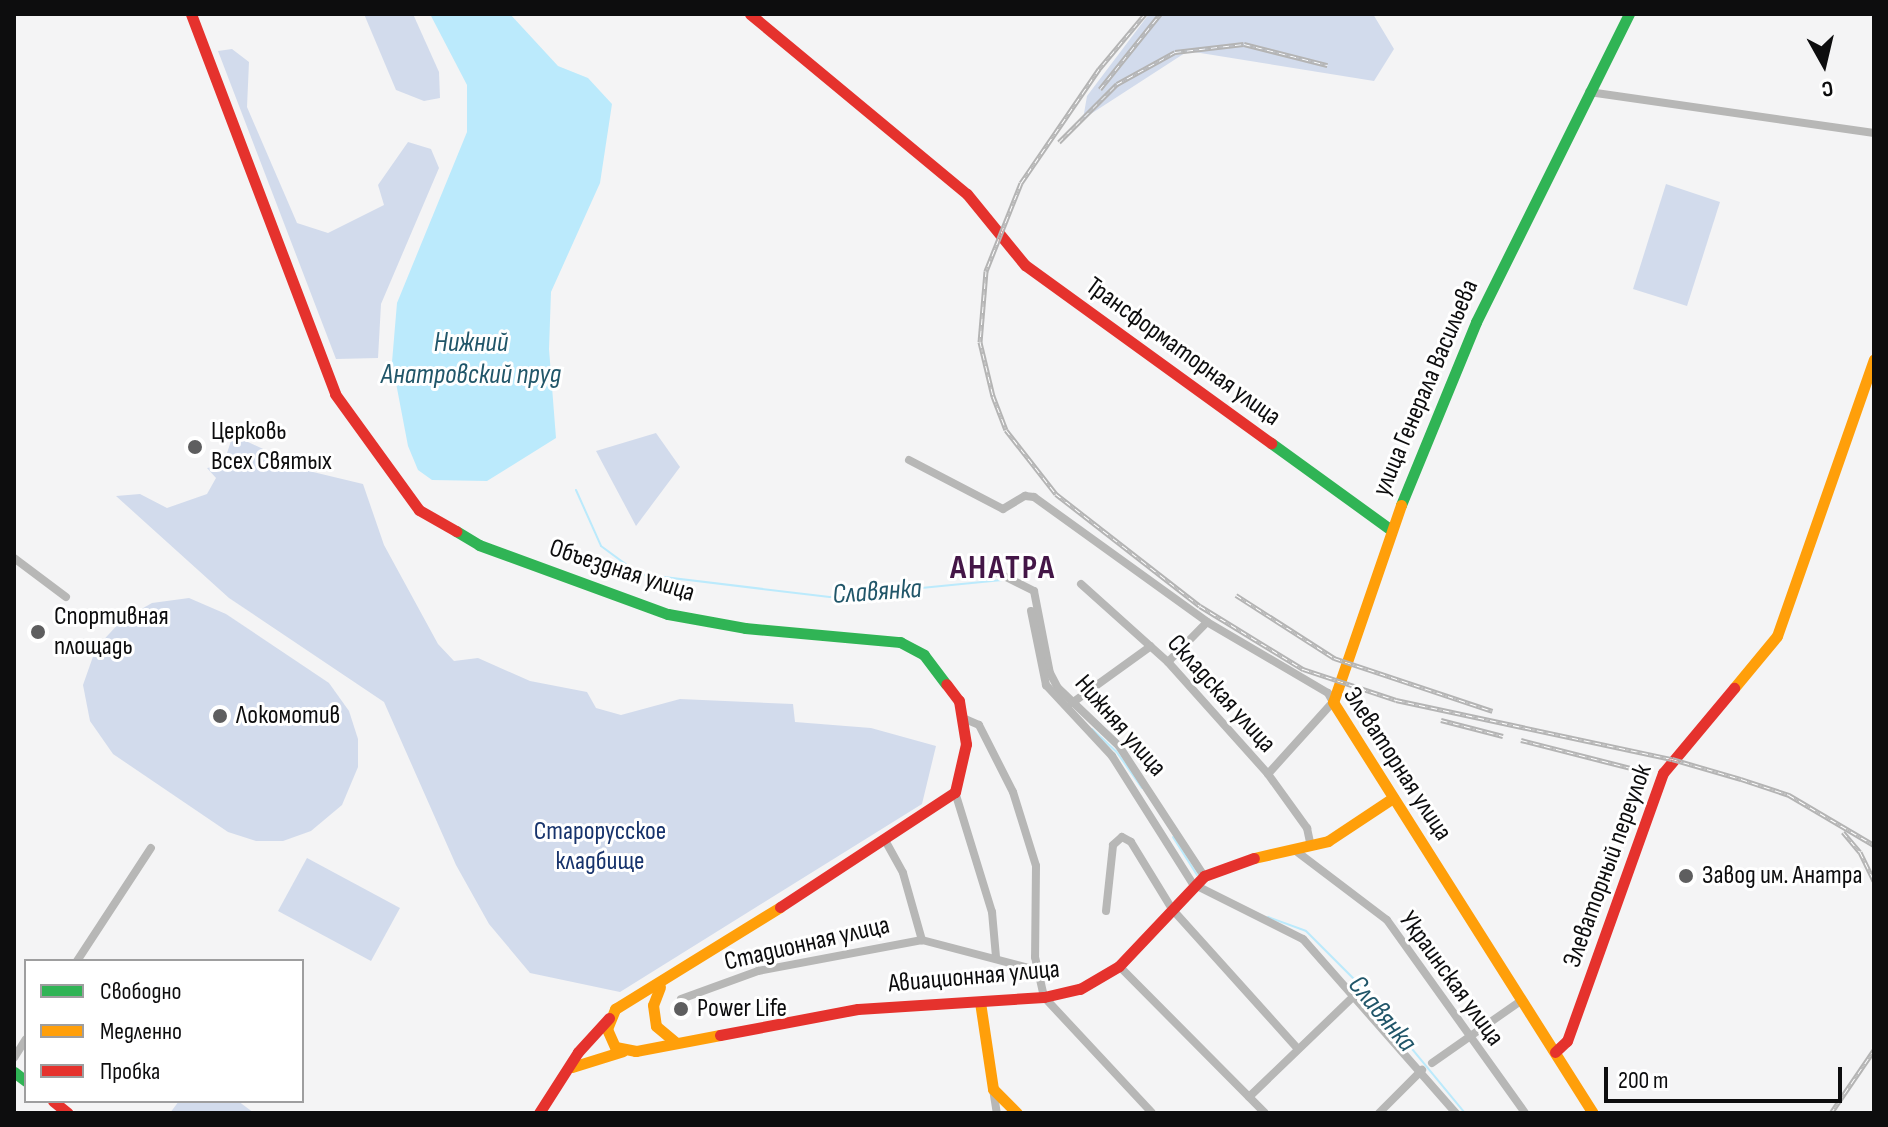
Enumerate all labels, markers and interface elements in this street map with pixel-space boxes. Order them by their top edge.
north arrow [1784,24,1864,104]
text: С [1820,74,1835,102]
street label: Трансформаторная улица [1080,271,1286,433]
street label: улица Генерала Васильева [1366,275,1486,501]
water label: Нижний Анатровский пруд [381,326,561,392]
place label: Церковь Всех Святых [211,416,332,478]
marker: Церковь Всех Святых [186,438,204,456]
street label: Объездная улица [545,533,699,609]
district label: АНАТРА [950,548,1056,588]
water label: Славянка [831,572,923,612]
place label: Спортивная площадь [54,601,169,662]
marker: Спортивная площадь [29,623,47,641]
street label: Складская улица [1160,629,1282,759]
street label: Нижняя улица [1067,669,1173,783]
street label: Элеваторная улица [1336,681,1458,847]
place label: Локомотив [236,700,340,732]
marker: Локомотив [211,707,229,725]
street label: Элеваторный переулок [1557,760,1659,972]
park label: Старорусское кладбище [534,816,666,878]
place label: Завод им. Анатра [1702,860,1862,892]
marker: Завод им. Анатра [1677,867,1695,885]
street label: Украинская улица [1392,906,1510,1052]
street label: Стадионная улица [721,910,893,978]
street label: Авиационная улица [887,954,1061,1000]
legend [24,959,304,1103]
water label: Славянка [1340,969,1424,1059]
text: Свободно [100,977,181,1006]
place label: Power Life [697,993,787,1025]
marker: Power Life [672,1000,690,1018]
text: Медленно [100,1017,182,1046]
scale bar [1608,1051,1846,1101]
text: Пробка [100,1057,160,1086]
text: 200 m [1618,1066,1669,1095]

